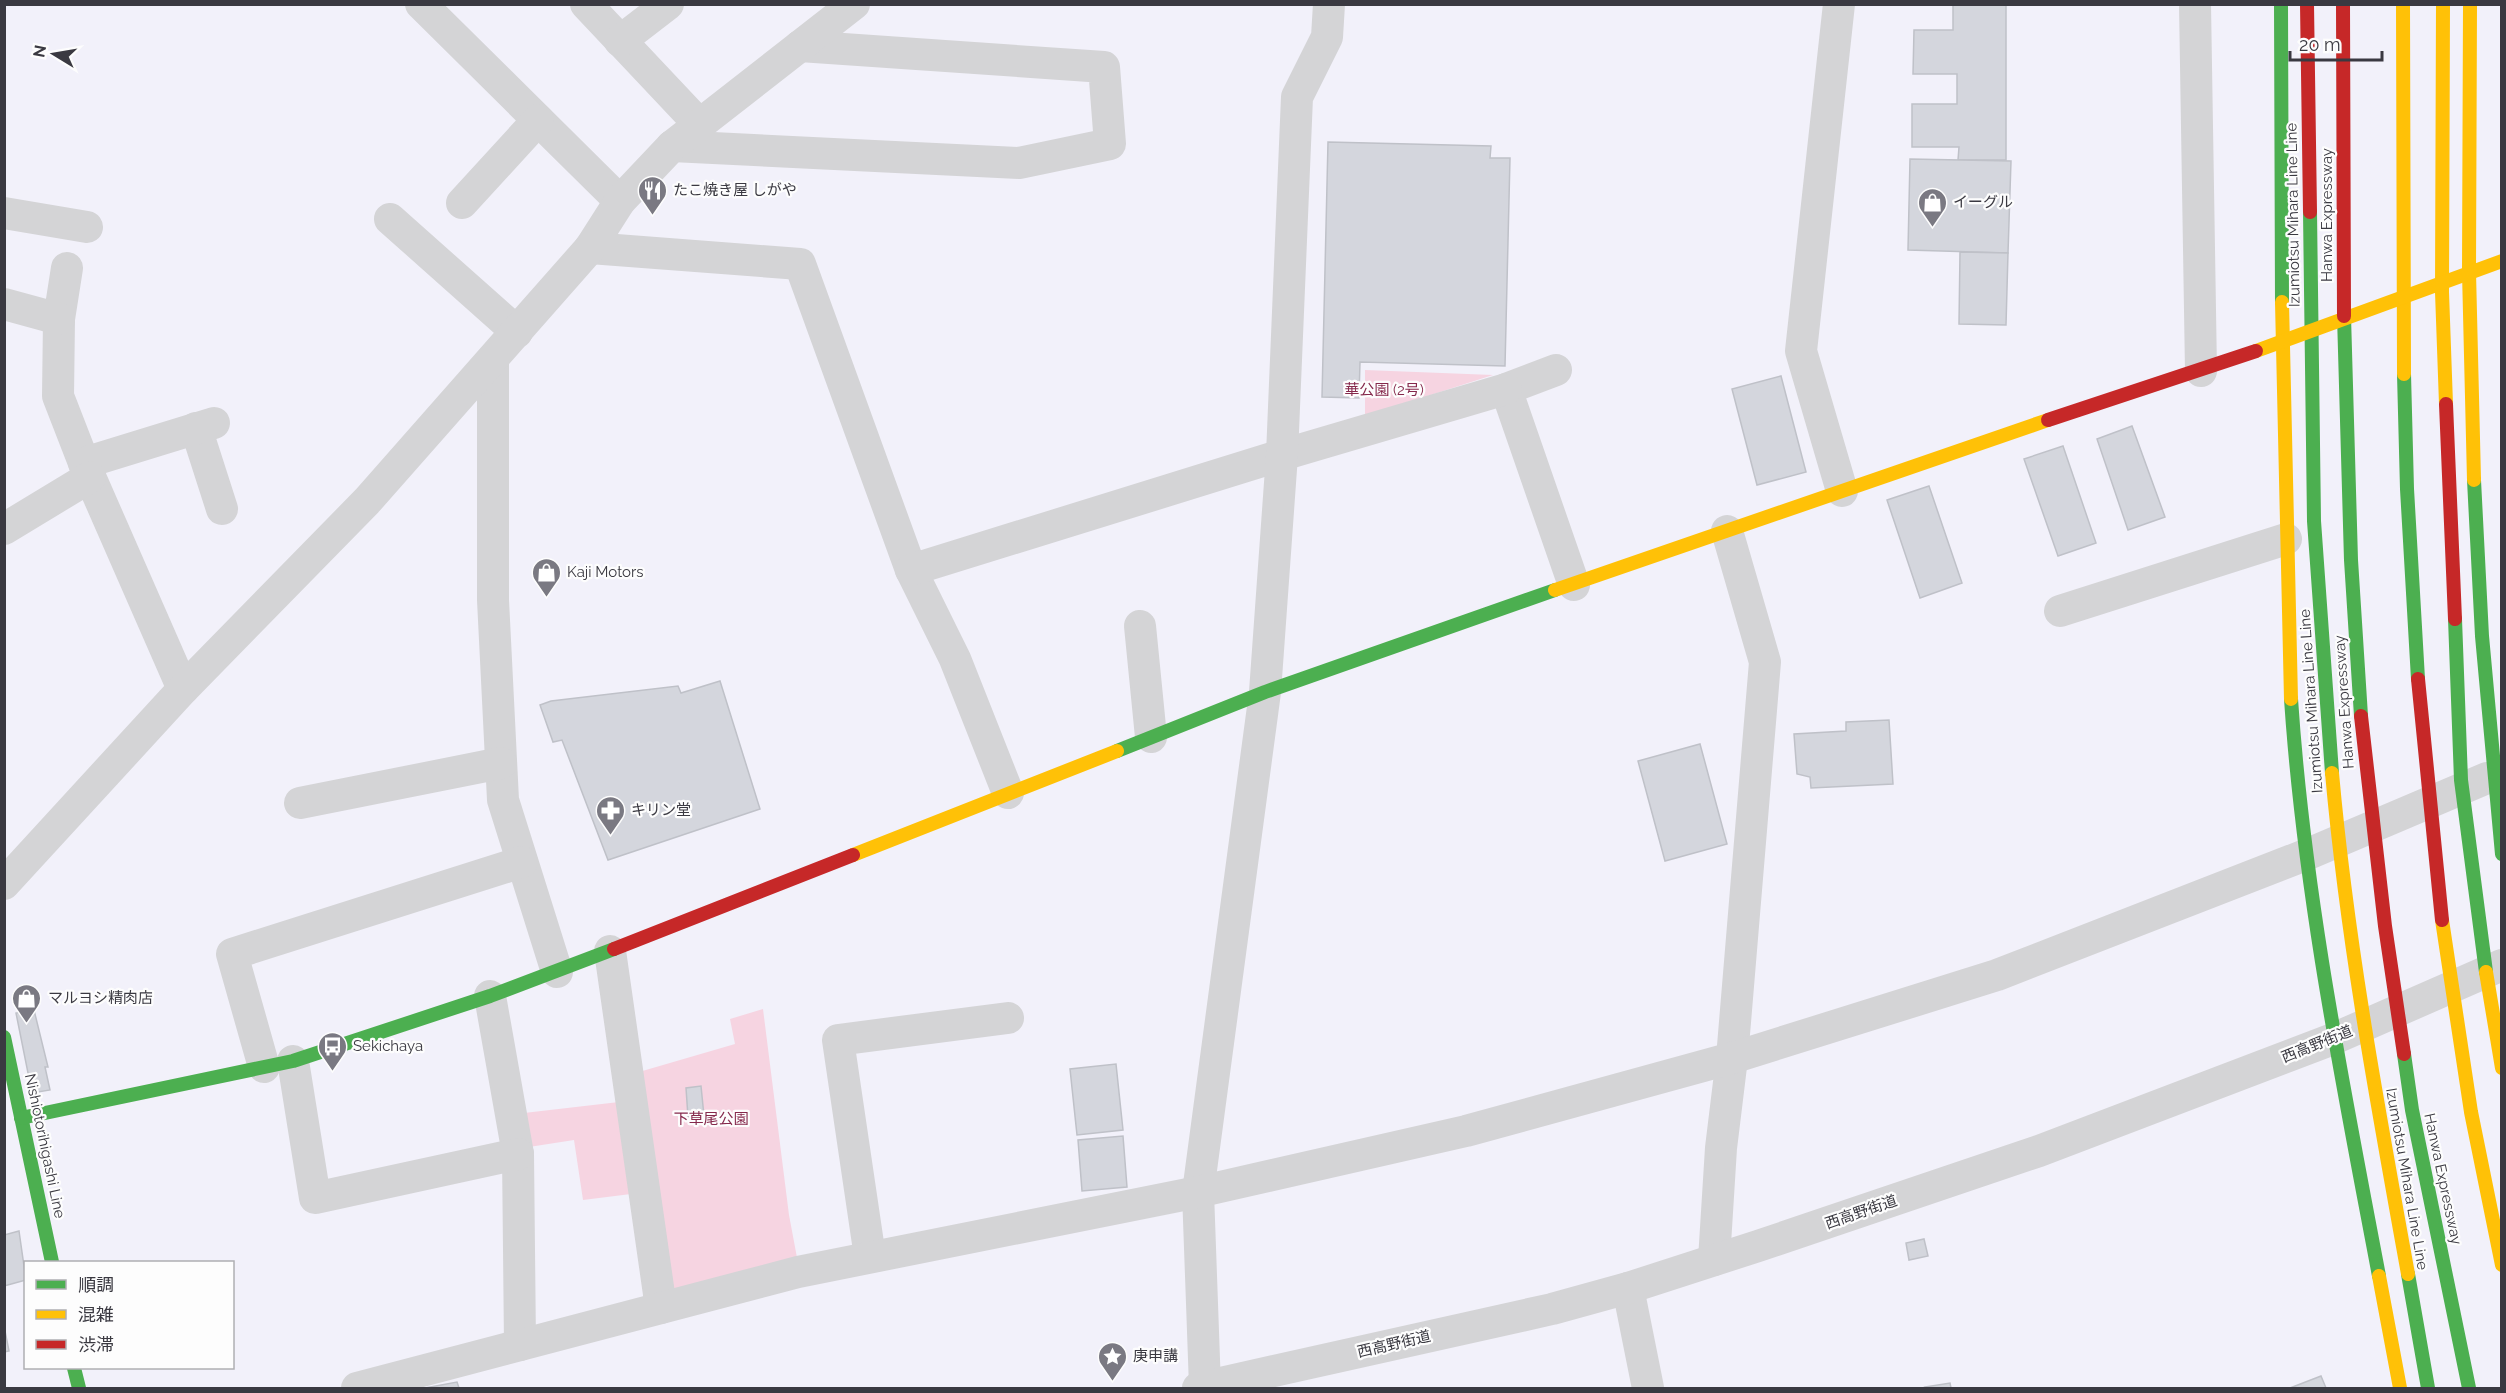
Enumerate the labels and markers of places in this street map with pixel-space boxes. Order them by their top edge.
restaurant icon: たこ焼き屋 しがや [636,174,668,216]
place label: たこ焼き屋 しがや [673,181,797,199]
shop icon: イーグル [1916,186,1948,228]
place label: イーグル [1953,193,2013,211]
shop icon: Kaji Motors [530,556,562,598]
place label: Kaji Motors [567,563,643,581]
pharmacy icon: キリン堂 [594,794,626,836]
place label: キリン堂 [631,801,691,819]
shop icon: マルヨシ精肉店 [11,982,43,1024]
place label: マルヨシ精肉店 [48,989,153,1007]
bus stop icon: Sekichaya [316,1030,348,1072]
place label: Sekichaya [353,1037,423,1055]
place icon: 庚申講 [1096,1340,1128,1382]
place label: 庚申講 [1133,1347,1178,1365]

